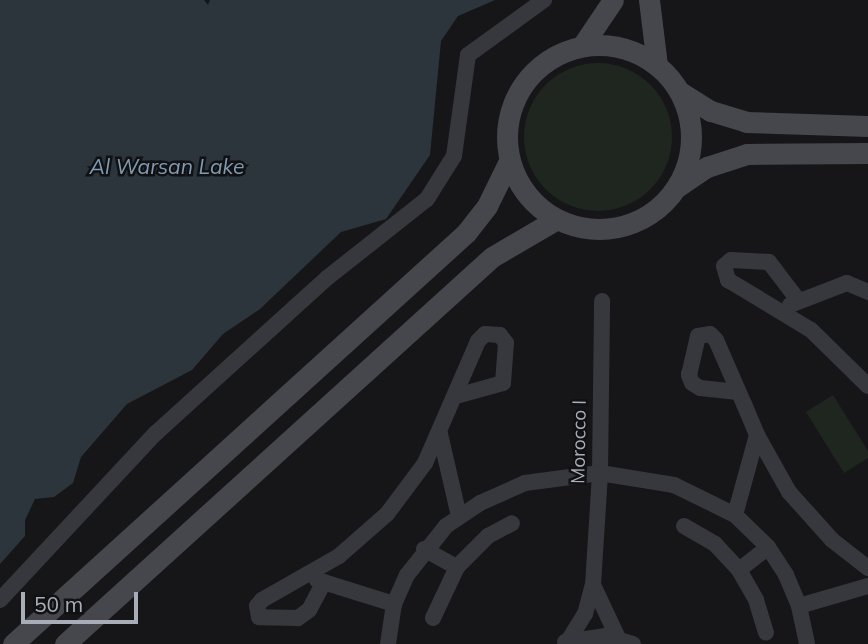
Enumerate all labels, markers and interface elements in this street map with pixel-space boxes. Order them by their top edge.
water label: Al Warsan Lake [89,153,245,179]
street label: Morocco I [567,400,591,484]
scale bar [24,578,142,622]
text: 50 m [34,591,83,617]

